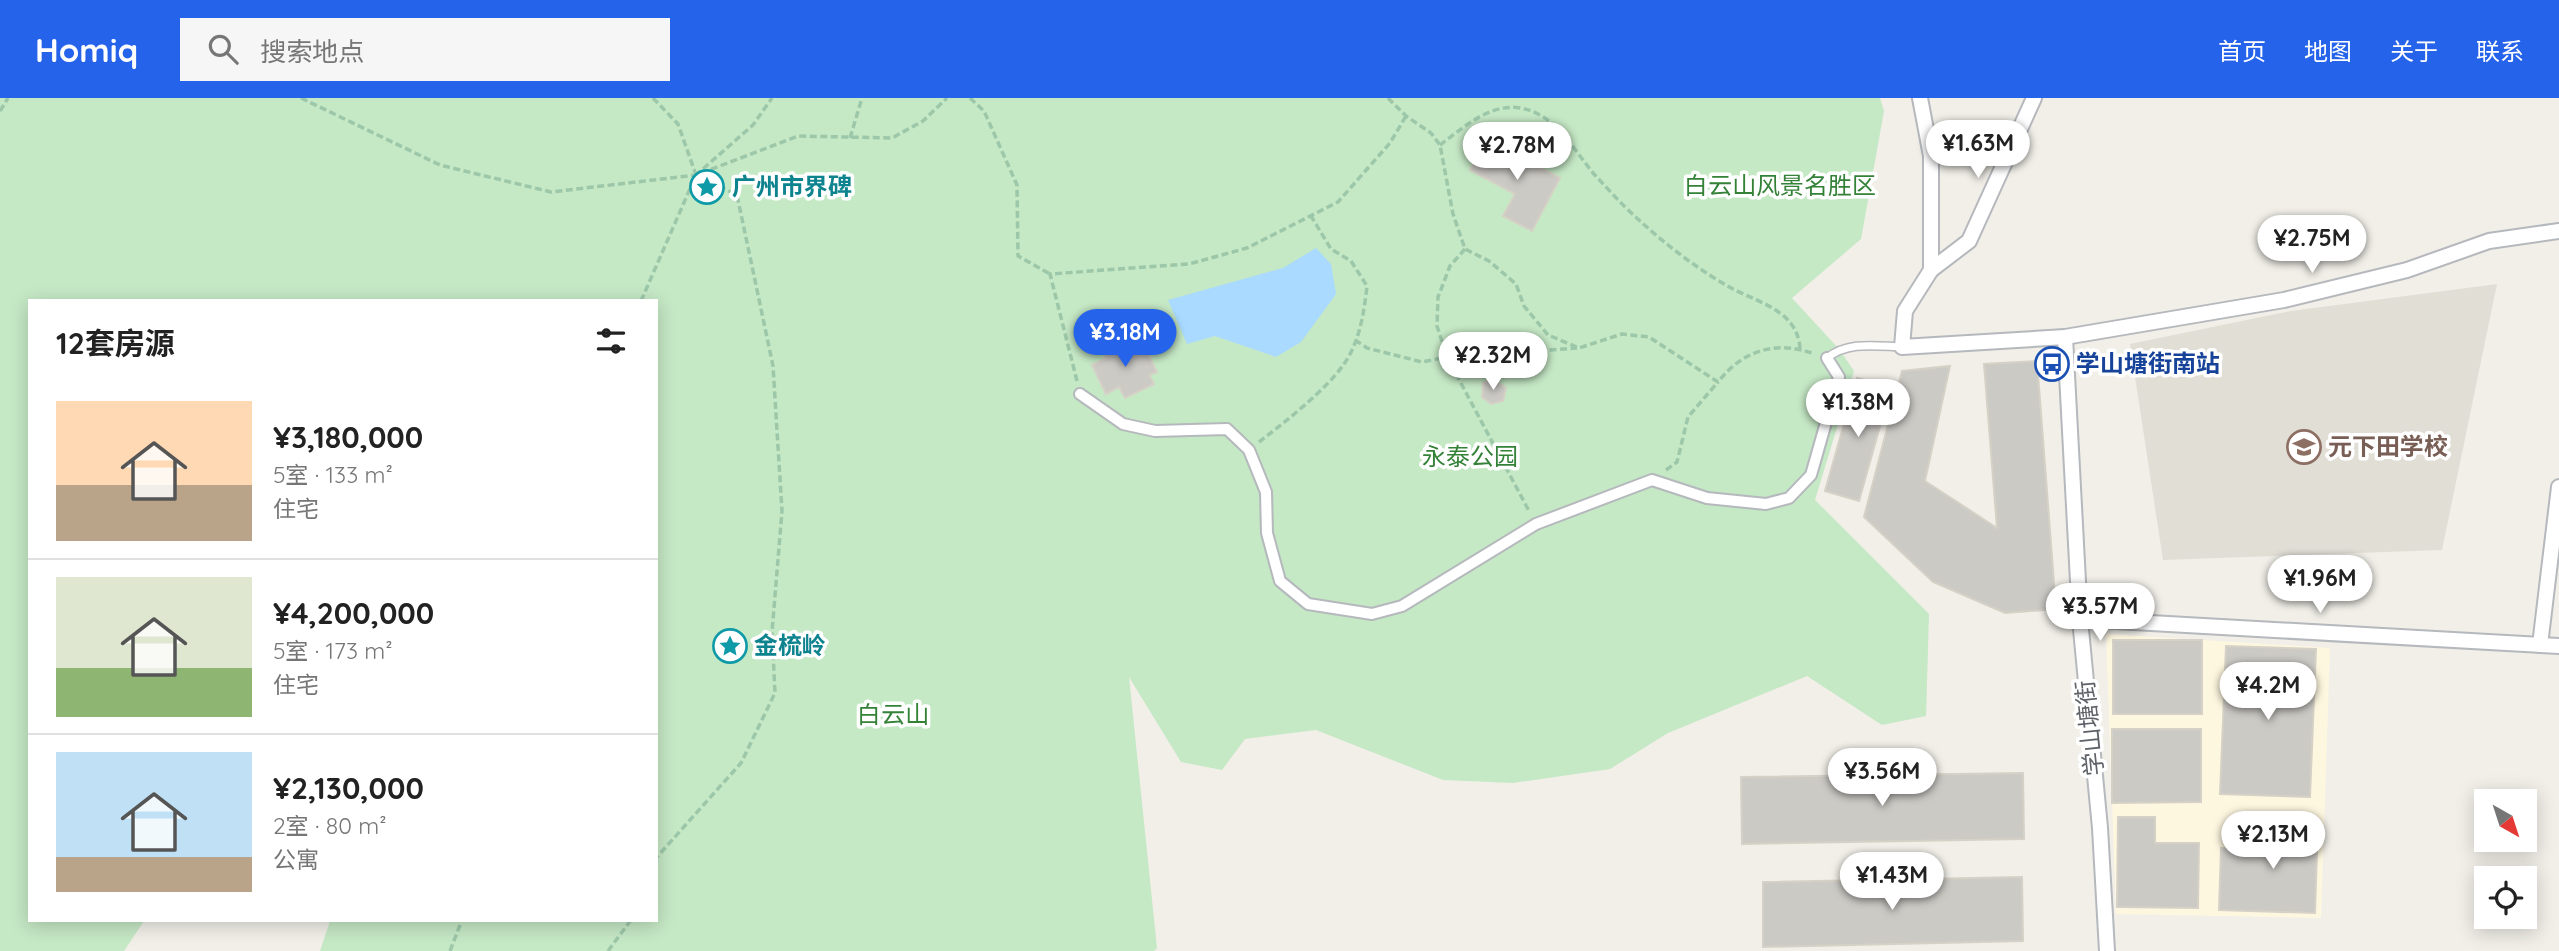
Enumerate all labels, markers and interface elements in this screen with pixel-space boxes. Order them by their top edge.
search box [180,18,670,81]
text: Homiq [35,29,138,70]
icon: search [204,30,242,68]
text: 搜索地点 [260,35,364,68]
text: 首页 [2218,36,2266,66]
text: 地图 [2304,36,2352,66]
text: 关于 [2390,36,2438,66]
text: 联系 [2476,36,2524,66]
pin: ¥1.63M [1921,120,2035,180]
pin: ¥2.78M [1460,122,1574,182]
text: ¥1.63M [1942,128,2014,157]
text: ¥2.78M [1479,130,1555,159]
place icon: 广州市界碑 [688,168,726,206]
park label: 白云山风景名胜区 [1684,170,1876,200]
place label: 广州市界碑 [732,171,852,201]
pin: ¥2.75M [2255,216,2369,275]
text: ¥2.75M [2273,223,2351,252]
pin: ¥3.18M [1068,310,1182,369]
text: ¥3.18M [1089,317,1161,346]
icon: filters [592,322,630,360]
text: 12套房源 [56,324,175,362]
pin: ¥2.32M [1436,332,1550,392]
text: ¥2.32M [1455,340,1531,369]
bus stop icon: 学山塘街南站 [2033,345,2071,383]
place label: 学山塘街南站 [2076,348,2220,378]
pin: ¥1.38M [1801,380,1915,439]
text: ¥1.38M [1822,387,1894,416]
text: ¥3,180,000 [273,418,423,456]
school or university icon: 元下田学校 [2285,428,2323,466]
icon: home [112,429,196,513]
place label: 元下田学校 [2328,431,2448,461]
park label: 永泰公园 [1422,441,1518,471]
text: 5室 · 133 m² [273,460,393,489]
text: 住宅 [273,494,319,523]
pin: ¥1.96M [2263,556,2377,615]
text: ¥1.96M [2283,563,2357,592]
pin: ¥3.57M [2043,584,2157,643]
text: ¥3.57M [2062,591,2138,620]
text: ¥4,200,000 [273,594,434,632]
icon: home [112,605,196,689]
place icon: 金梳岭 [711,627,749,665]
place label: 金梳岭 [754,630,826,660]
text: 5室 · 173 m² [273,636,393,665]
pin: ¥4.2M [2219,662,2317,722]
text: 住宅 [273,670,319,699]
text: ¥4.2M [2236,670,2300,699]
street label: 学山塘街 [2069,679,2109,777]
park label: 白云山 [857,699,929,729]
pin: ¥3.56M [1825,748,1939,808]
text: ¥3.56M [1844,756,1920,785]
text: ¥2,130,000 [273,769,424,807]
icon: home [112,780,196,864]
north arrow [2474,789,2538,852]
map controls [2474,789,2537,929]
text: 2室 · 80 m² [273,811,386,840]
pin: ¥2.13M [2216,812,2330,871]
text: ¥2.13M [2237,819,2309,848]
text: 公寓 [273,845,319,874]
pin: ¥1.43M [1835,852,1949,912]
text: ¥1.43M [1856,860,1928,889]
button: locate [2474,866,2537,929]

